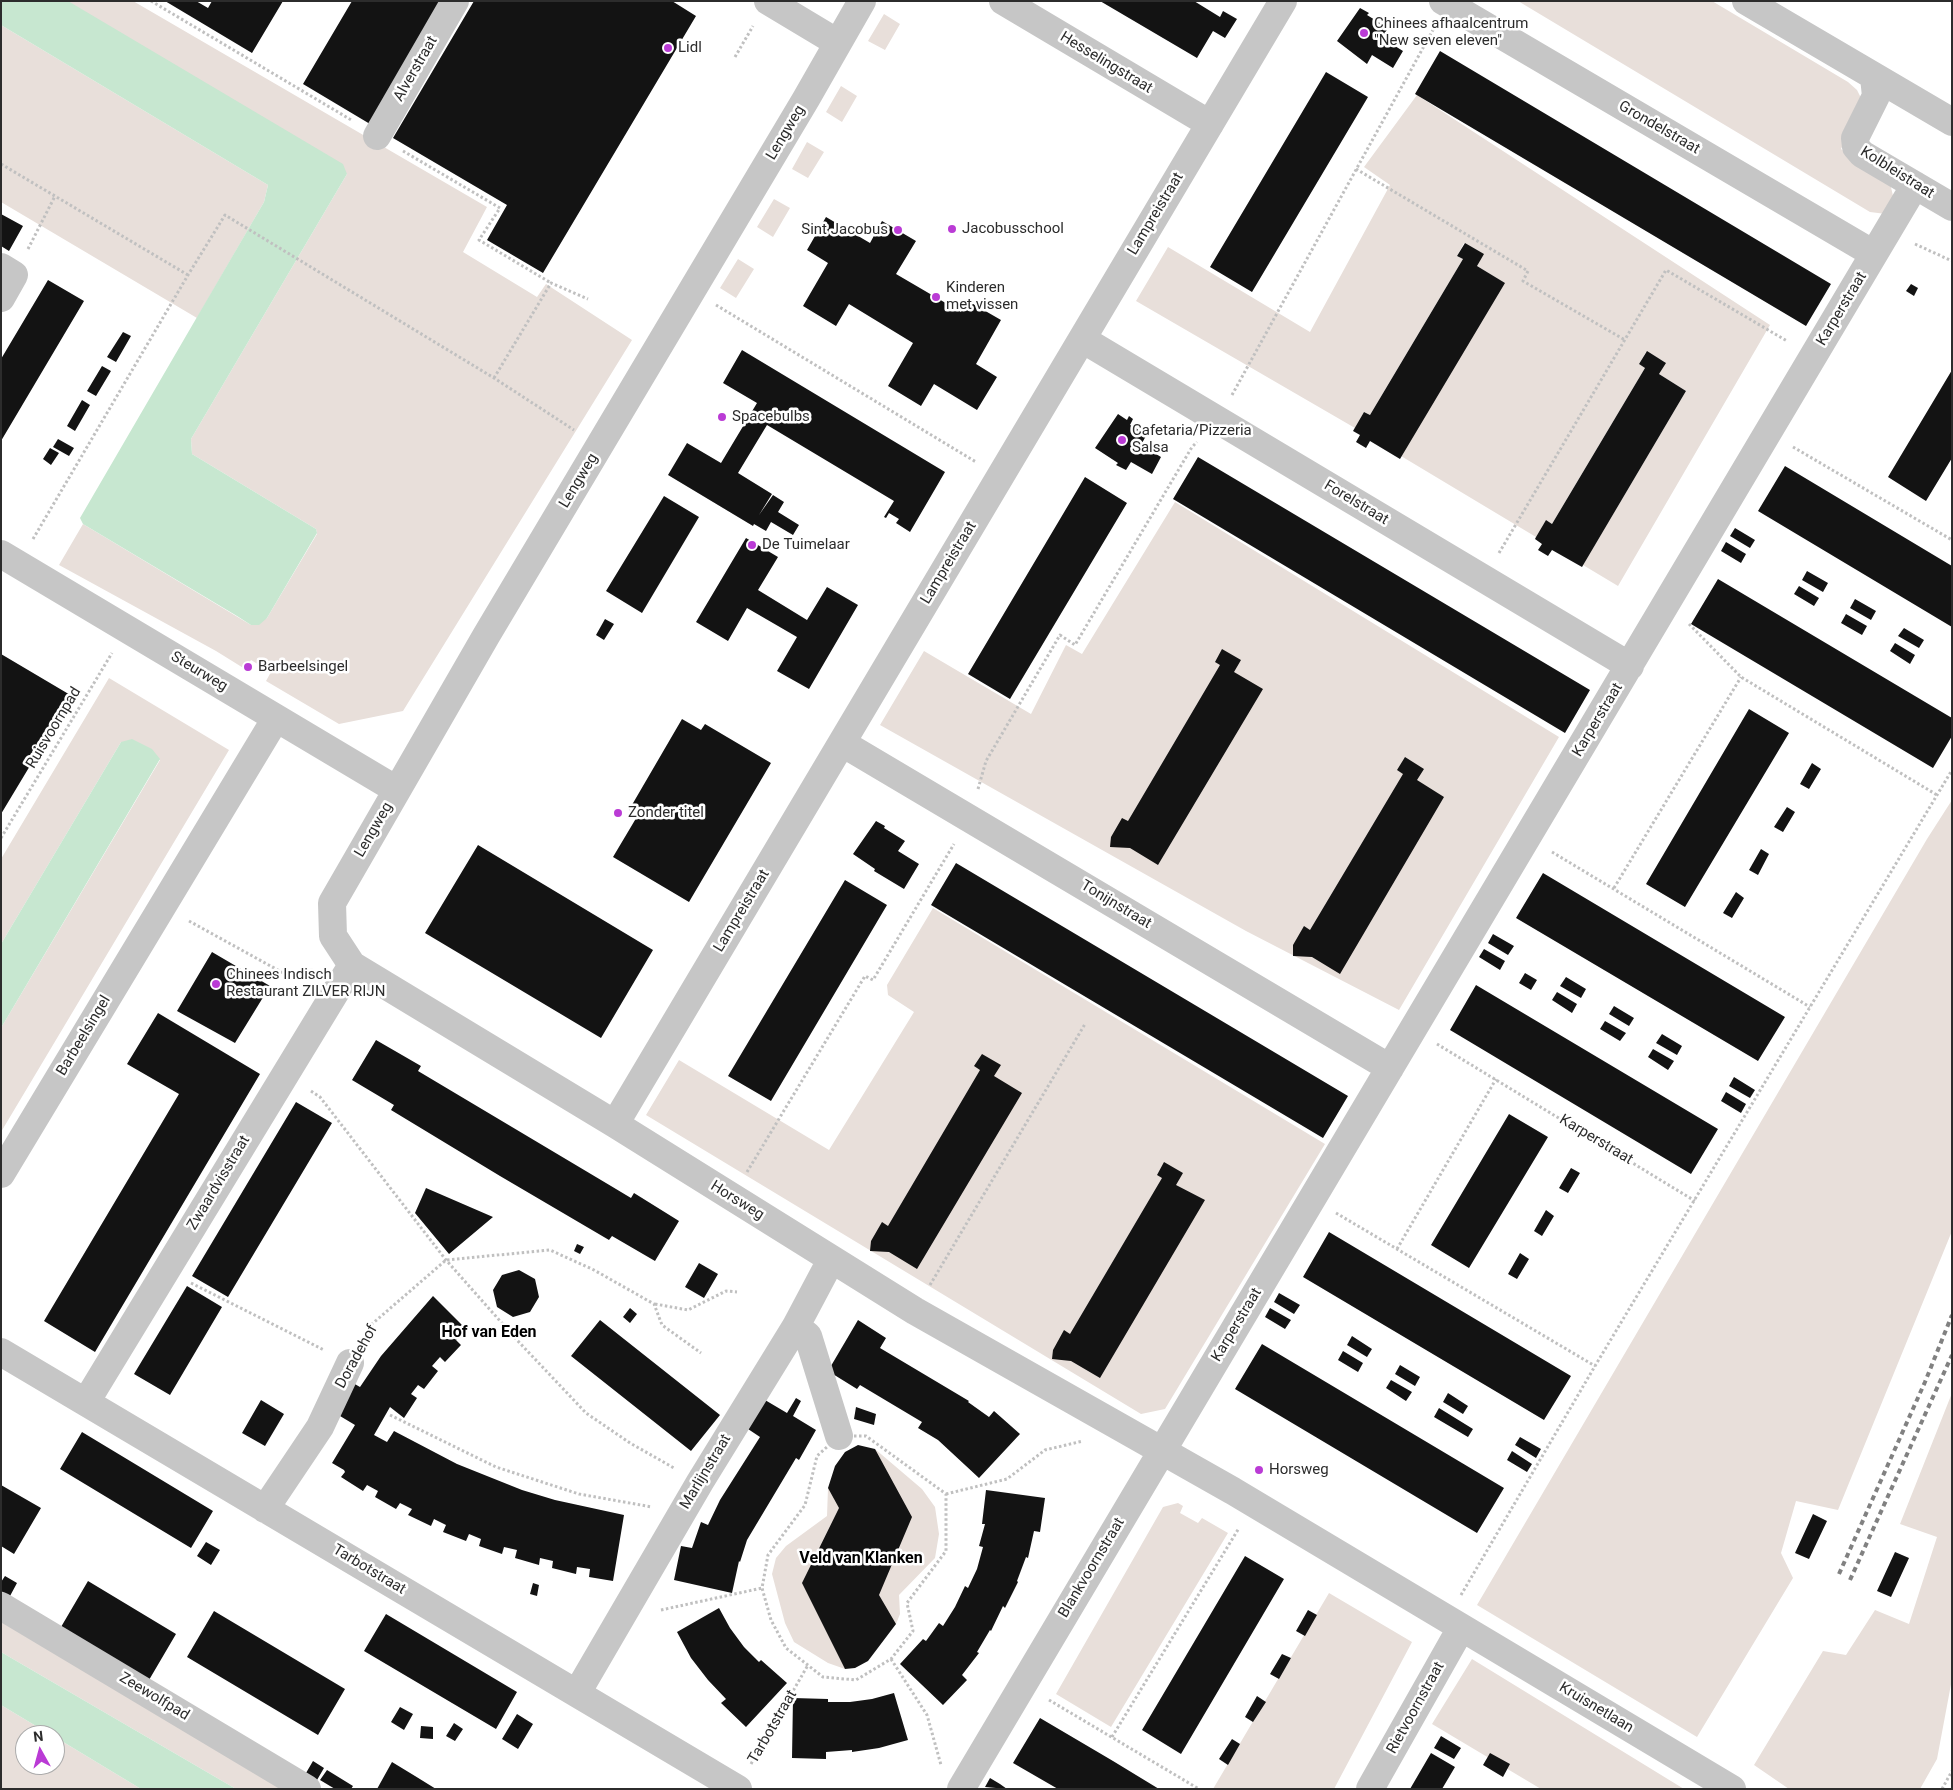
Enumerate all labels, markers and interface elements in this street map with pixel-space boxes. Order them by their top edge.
place label: Chinees afhaalcentrum "New seven eleven" [1374,15,1528,50]
marker: Chinees afhaalcentrum "New seven eleven" [1358,27,1370,39]
street label: Hesselingstraat [1056,28,1156,98]
street label: Alverstraat [390,33,442,105]
place label: Lidl [678,39,702,57]
marker: Lidl [662,42,674,54]
street label: Grondelstraat [1615,98,1703,158]
street label: Lengweg [763,102,809,164]
street label: Kolbleistraat [1857,143,1937,203]
street label: Lampreistraat [1124,169,1188,259]
place label: Jacobusschool [962,220,1064,238]
place label: Sint Jacobus [801,221,888,239]
marker: Jacobusschool [946,223,958,235]
marker: Sint Jacobus [892,224,904,236]
street label: Karperstraat [1813,269,1871,349]
place label: Kinderen met vissen [946,279,1018,314]
marker: Kinderen met vissen [930,291,942,303]
place label: Spacebulbs [732,408,810,426]
marker: Spacebulbs [716,411,728,423]
place label: Cafetaria/Pizzeria Salsa [1132,422,1252,457]
marker: Cafetaria/Pizzeria Salsa [1116,434,1128,446]
street label: Lengweg [556,450,602,512]
street label: Forelstraat [1321,477,1391,529]
street label: Lampreistraat [917,518,981,608]
place label: De Tuimelaar [762,536,850,554]
marker: De Tuimelaar [746,539,758,551]
street label: Steurweg [167,648,231,696]
place label: Barbeelsingel [258,658,348,676]
marker: Barbeelsingel [242,661,254,673]
street label: Karperstraat [1569,680,1627,760]
street label: Ruisvoornpad [23,684,85,772]
street label: Lengweg [351,799,397,861]
place label: Zonder titel [628,804,704,822]
marker: Zonder titel [612,807,624,819]
street label: Lampreistraat [710,866,774,956]
street label: Tonijnstraat [1077,877,1155,933]
place label: Chinees Indisch Restaurant ZILVER RIJN [226,966,385,1001]
marker: Chinees Indisch Restaurant ZILVER RIJN [210,978,222,990]
street label: Barbeelsingel [53,993,115,1079]
street label: Karperstraat [1556,1111,1636,1169]
street label: Zwaardvisstraat [184,1132,254,1234]
street label: Horsweg [707,1178,767,1224]
street label: Karperstraat [1208,1285,1266,1365]
street label: Doradehof [332,1322,382,1392]
district label: Hof van Eden [442,1323,536,1343]
street label: Marlijnstraat [677,1431,735,1513]
place label: Horsweg [1269,1461,1329,1479]
marker: Horsweg [1253,1464,1265,1476]
street label: Blankvoornstraat [1055,1515,1129,1621]
street label: Tarbotstraat [329,1541,409,1599]
district label: Veld van Klanken [799,1549,923,1569]
street label: Rietvoornstraat [1383,1659,1449,1757]
street label: Zeewolfpad [116,1669,192,1725]
street label: Kruisnetlaan [1556,1679,1636,1737]
street label: Tarbotstraat [745,1687,801,1767]
north arrow [15,1725,65,1775]
text: N [32,1728,44,1745]

